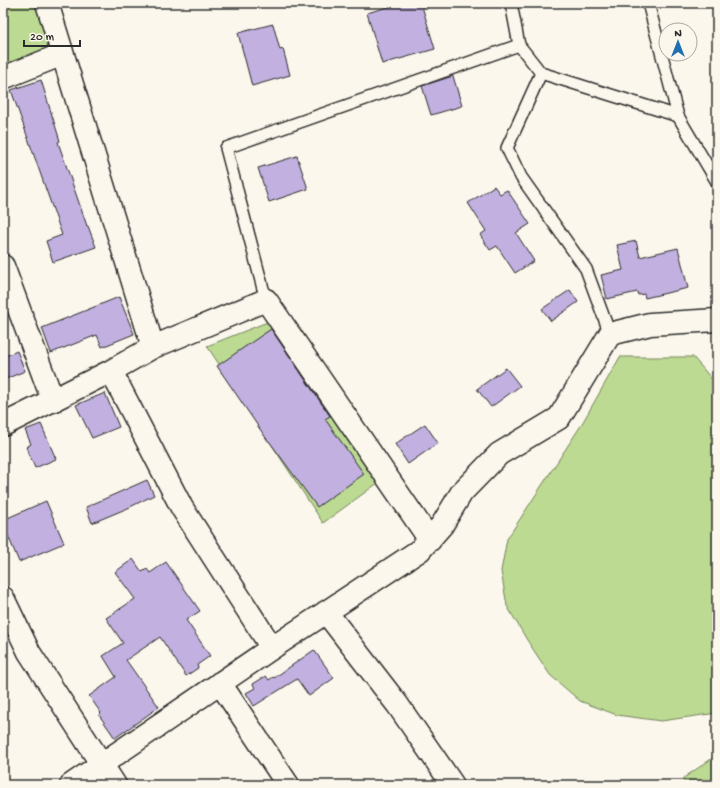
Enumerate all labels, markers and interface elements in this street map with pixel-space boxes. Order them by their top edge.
scale bar [24,22,80,48]
north arrow [658,22,698,62]
text: N [674,28,682,40]
text: 20 m [30,31,55,45]

